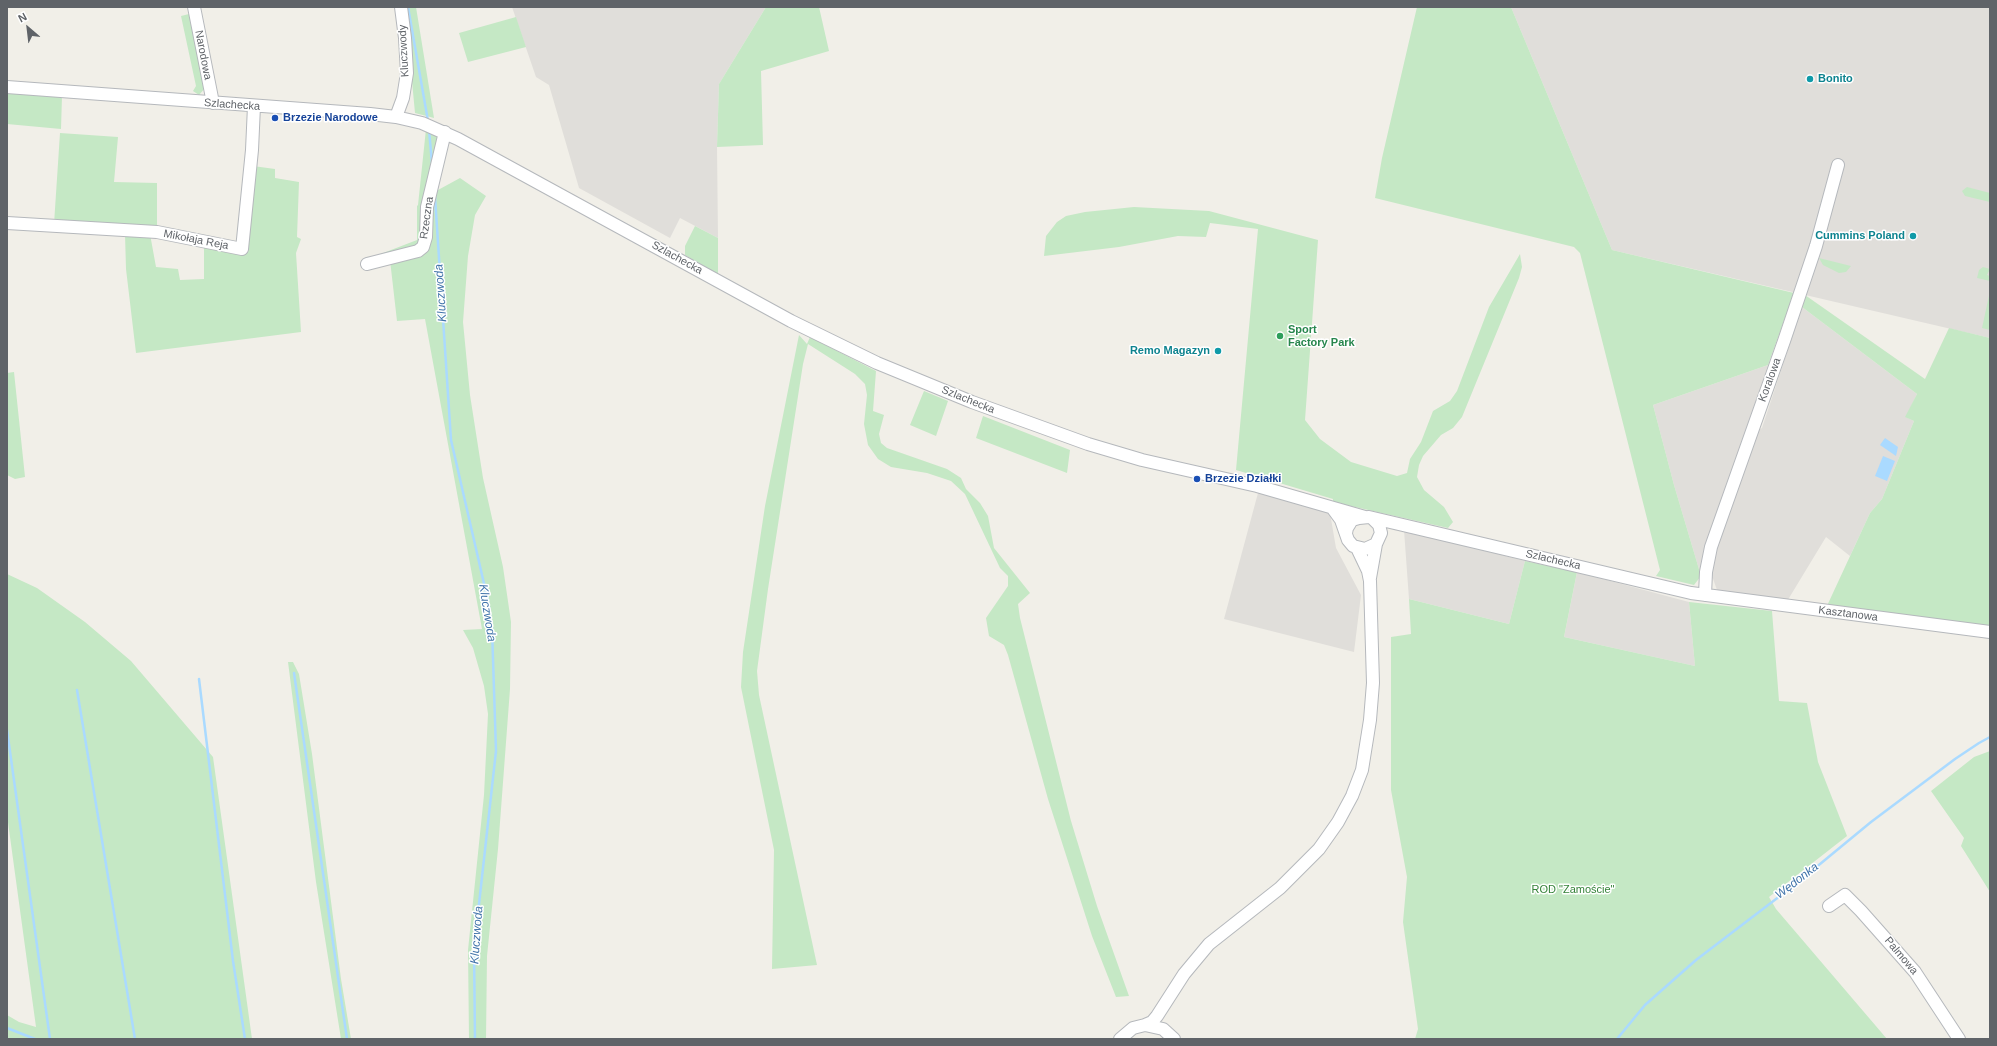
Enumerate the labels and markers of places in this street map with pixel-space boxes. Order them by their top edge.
place label: Bonito [1818,72,1853,86]
marker: Bonito [1805,74,1815,84]
place label: Brzezie Narodowe [283,111,378,125]
marker: Brzezie Narodowe [270,113,280,123]
place label: Cummins Poland [1815,229,1905,243]
marker: Cummins Poland [1908,231,1918,241]
place label: Sport Factory Park [1288,323,1355,349]
marker: Sport Factory Park [1275,331,1285,341]
place label: Remo Magazyn [1130,344,1210,358]
marker: Remo Magazyn [1213,346,1223,356]
place label: Brzezie Działki [1205,472,1281,486]
marker: Brzezie Działki [1192,474,1202,484]

